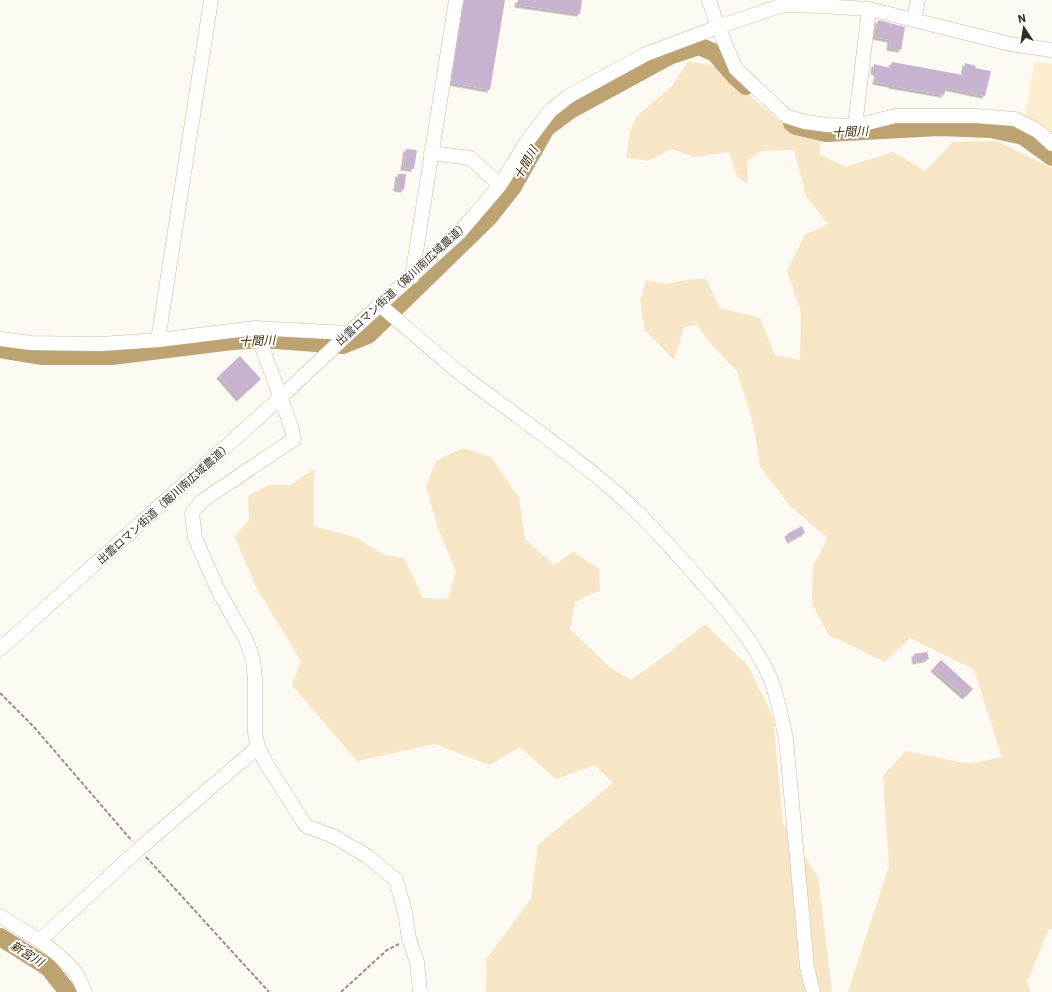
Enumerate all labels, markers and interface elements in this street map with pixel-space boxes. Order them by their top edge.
north arrow [1004,8,1044,48]
text: N [1017,11,1027,26]
water label: 十間川 [832,123,870,140]
water label: 十間川 [510,142,542,182]
street label: 出雲ロマン街道（簸川南広域農道） [333,218,471,348]
water label: 十間川 [239,332,277,349]
street label: 出雲ロマン街道（簸川南広域農道） [94,439,234,567]
water label: 新宮川 [8,938,48,971]

